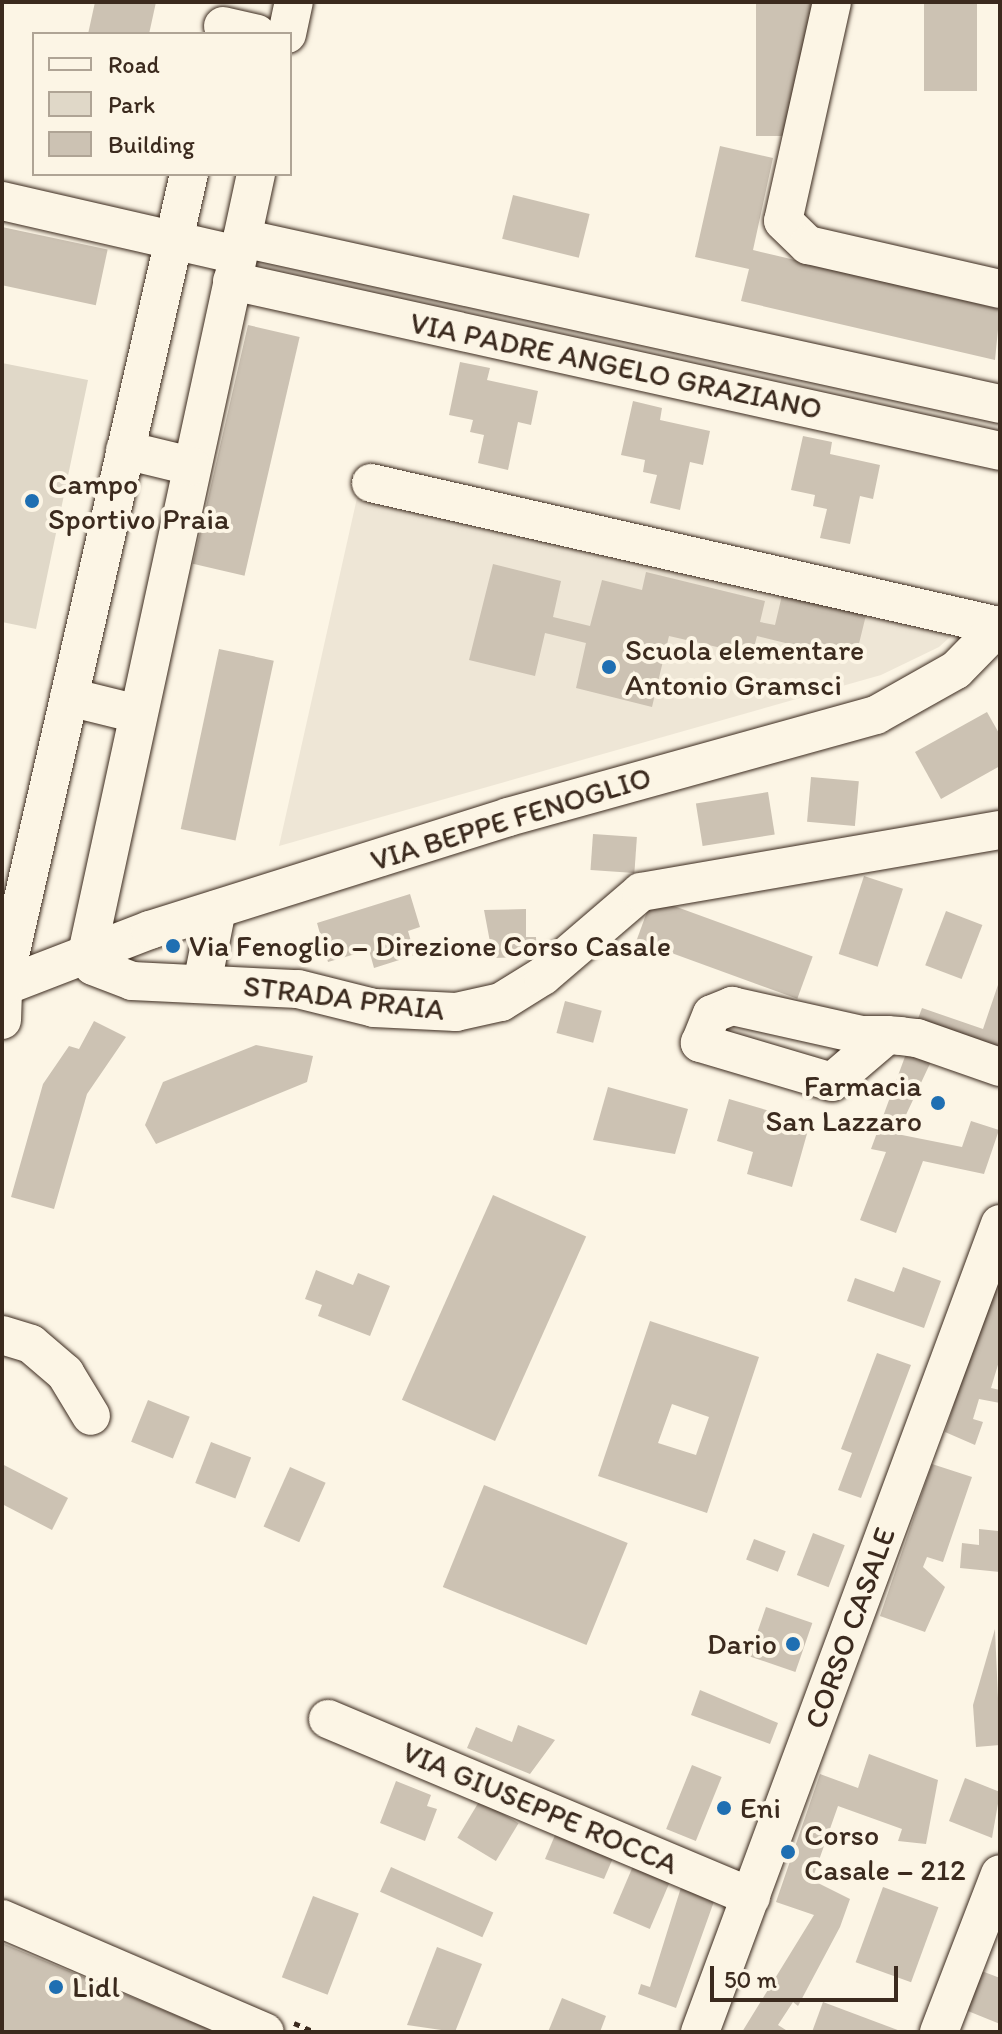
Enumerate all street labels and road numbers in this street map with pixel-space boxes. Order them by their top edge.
street label: VIA PADRE ANGELO GRAZIANO [409,305,823,427]
street label: VIA BEPPE FENOGLIO [366,759,656,879]
street label: STRADA PRAIA [243,968,445,1028]
street label: CORSO CASALE [797,1523,903,1733]
street label: VIA GIUSEPPE ROCCA [397,1734,683,1882]

